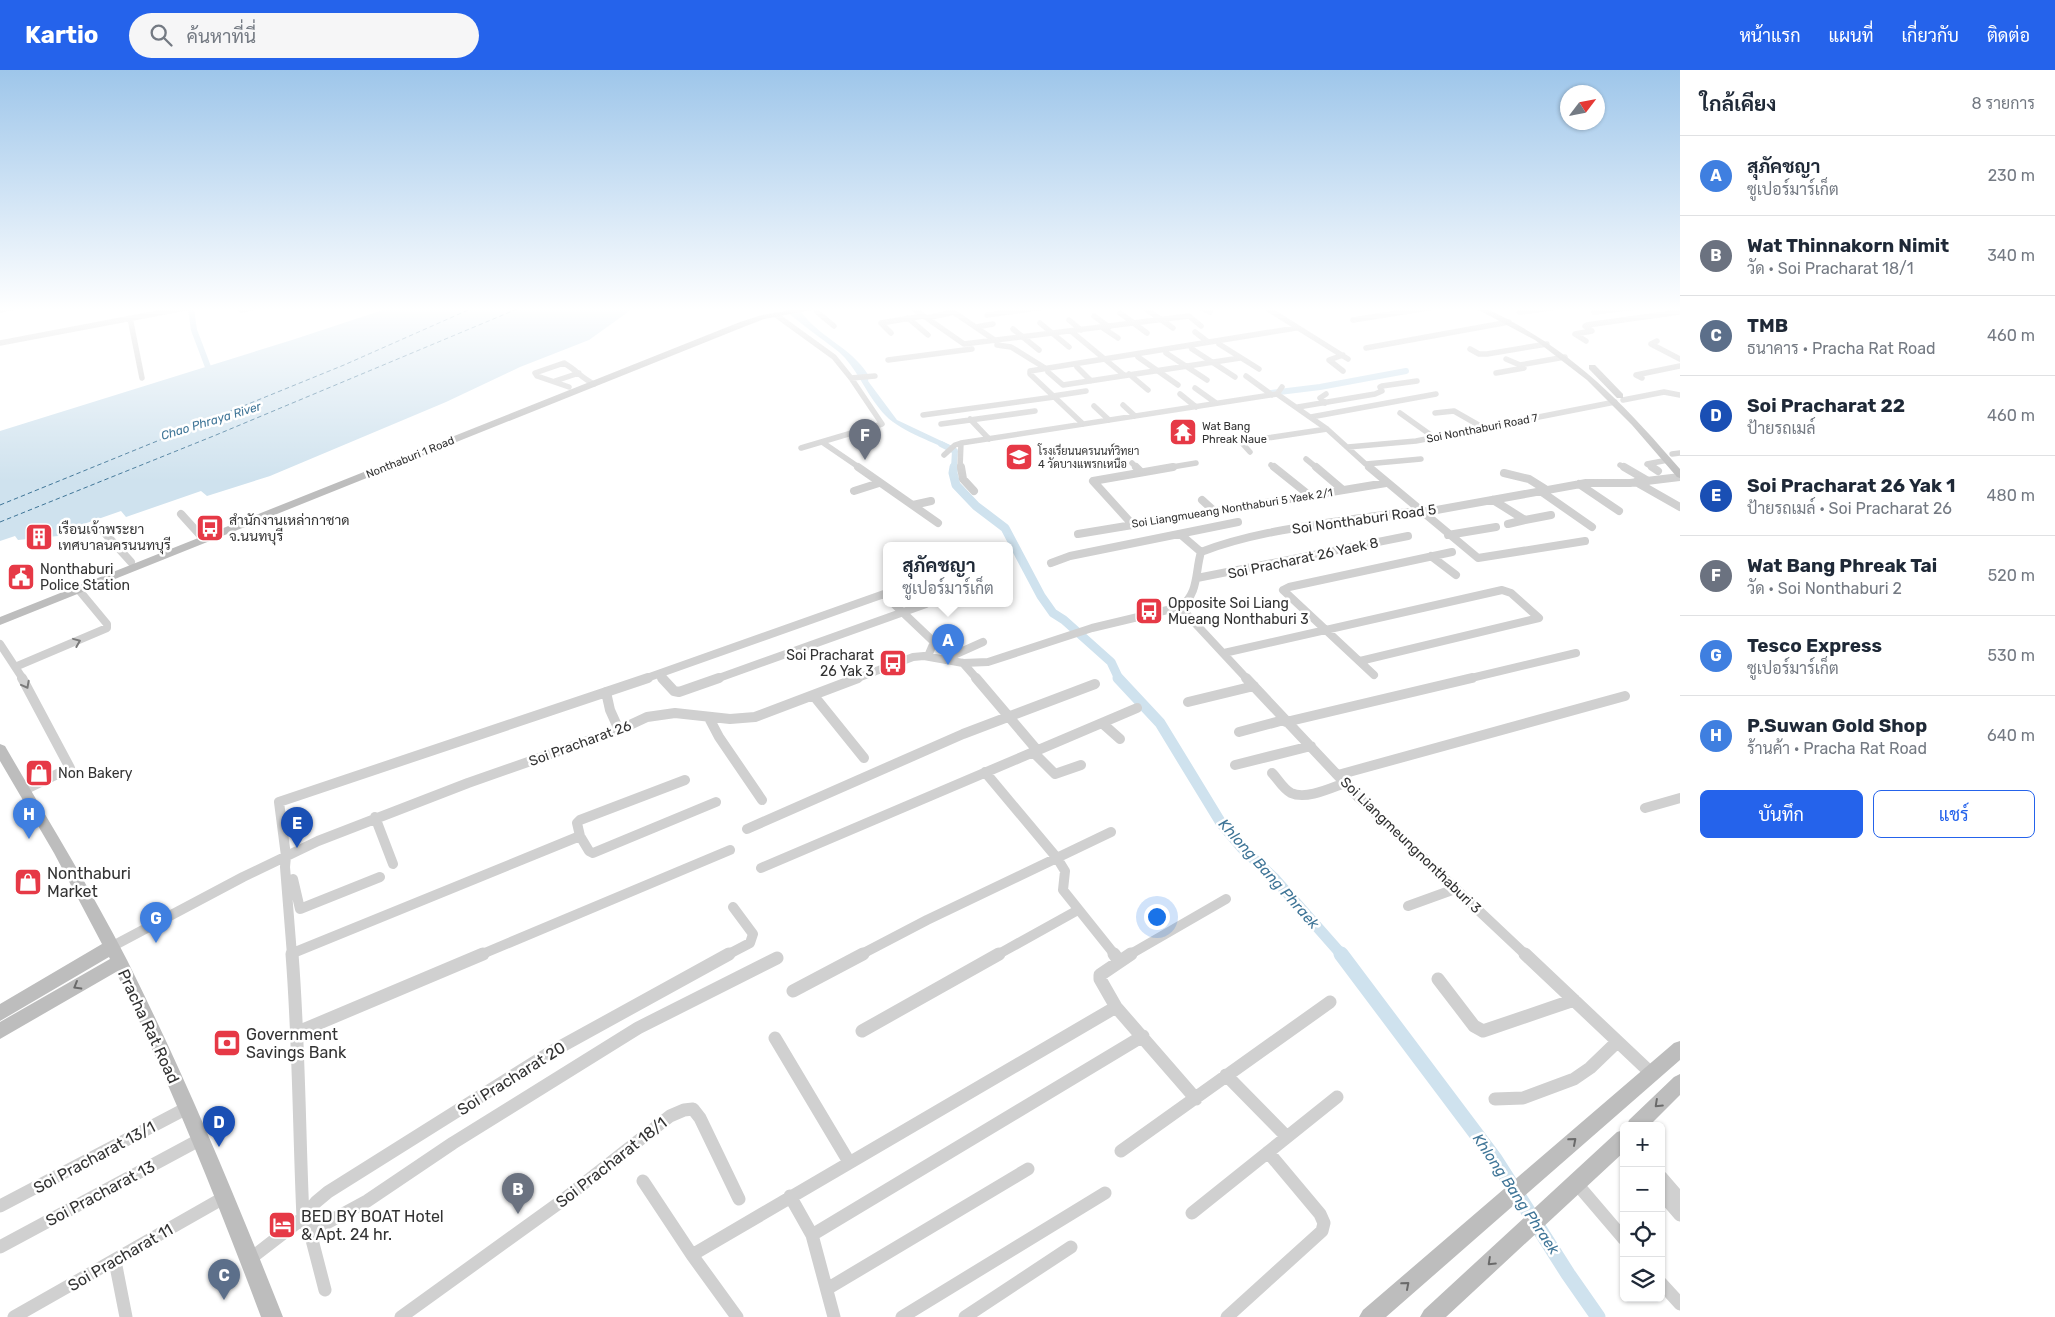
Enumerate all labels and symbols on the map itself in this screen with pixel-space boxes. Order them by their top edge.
north arrow [1560,85,1605,130]
water label: Chao Phraya River [159,399,263,443]
street label: Soi Nonthaburi Road 7 [1425,411,1539,446]
temple icon: Wat Bang Phreak Naue [1168,417,1198,447]
pin: F [849,419,881,460]
place label: Wat Bang Phreak Naue [1202,420,1267,446]
street label: Nonthaburi 1 Road [364,434,456,481]
school or university icon: โรงเรียนนครนนท์วิทยา 4 วัดบางแพรกเหนือ [1004,442,1034,472]
place label: โรงเรียนนครนนท์วิทยา 4 วัดบางแพรกเหนือ [1037,443,1139,471]
street label: Soi Liangmueang Nonthaburi 5 Yaek 2/1 [1131,486,1334,531]
street label: Soi Nonthaburi Road 5 [1291,501,1437,538]
place label: สำนักงานเหล่ากาชาด จ.นนทบุรี [229,512,350,546]
bus stop icon: สำนักงานเหล่ากาชาด จ.นนทบุรี [195,513,225,543]
place label: เรือนเจ้าพระยา เทศบาลนครนนทบุรี [58,520,171,555]
building icon: เรือนเจ้าพระยา เทศบาลนครนนทบุรี [24,522,54,552]
street label: Soi Pracharat 26 Yaek 8 [1226,534,1380,583]
place label: Nonthaburi Police Station [40,561,130,594]
public building icon: Nonthaburi Police Station [6,562,36,592]
place label: Opposite Soi Liang Mueang Nonthaburi 3 [1168,595,1309,628]
bus stop icon: Opposite Soi Liang Mueang Nonthaburi 3 [1134,596,1164,626]
pin: A [932,624,964,665]
one-way arrow [72,638,81,648]
place label: Soi Pracharat 26 Yak 3 [786,647,875,680]
bus stop icon: Soi Pracharat 26 Yak 3 [878,648,908,678]
one-way arrow [20,680,30,689]
street label: Soi Pracharat 26 [527,717,634,770]
shop icon: Non Bakery [24,758,54,788]
place label: Non Bakery [58,765,133,782]
street label: Soi Liangmeungnonthaburi 3 [1337,774,1485,917]
pin: H [13,798,45,839]
pin: E [281,807,313,848]
water label: Khlong Bang Phraek [1215,815,1323,933]
place label: Nonthaburi Market [47,864,131,901]
shop icon: Nonthaburi Market [13,867,43,897]
pin: G [140,902,172,943]
your location [1144,904,1170,930]
street label: Pracha Rat Road [114,966,183,1086]
one-way arrow [73,979,82,989]
place label: Government Savings Bank [246,1025,347,1062]
bank icon: Government Savings Bank [212,1028,242,1058]
street label: Soi Pracharat 20 [454,1038,569,1119]
one-way arrow [1655,1098,1664,1107]
pin: D [203,1106,235,1147]
street label: Soi Pracharat 18/1 [552,1113,671,1212]
street label: Soi Pracharat 13/1 [30,1117,158,1197]
water label: Khlong Bang Phraek [1469,1130,1563,1258]
one-way arrow [1568,1138,1577,1147]
street label: Soi Pracharat 13 [42,1156,158,1230]
pin: B [502,1173,534,1214]
place label: BED BY BOAT Hotel & Apt. 24 hr. [301,1207,444,1244]
hotel icon: BED BY BOAT Hotel & Apt. 24 hr. [267,1210,297,1240]
street label: Soi Pracharat 11 [64,1220,176,1295]
one-way arrow [1488,1256,1497,1265]
pin: C [208,1259,240,1300]
one-way arrow [1401,1282,1410,1291]

